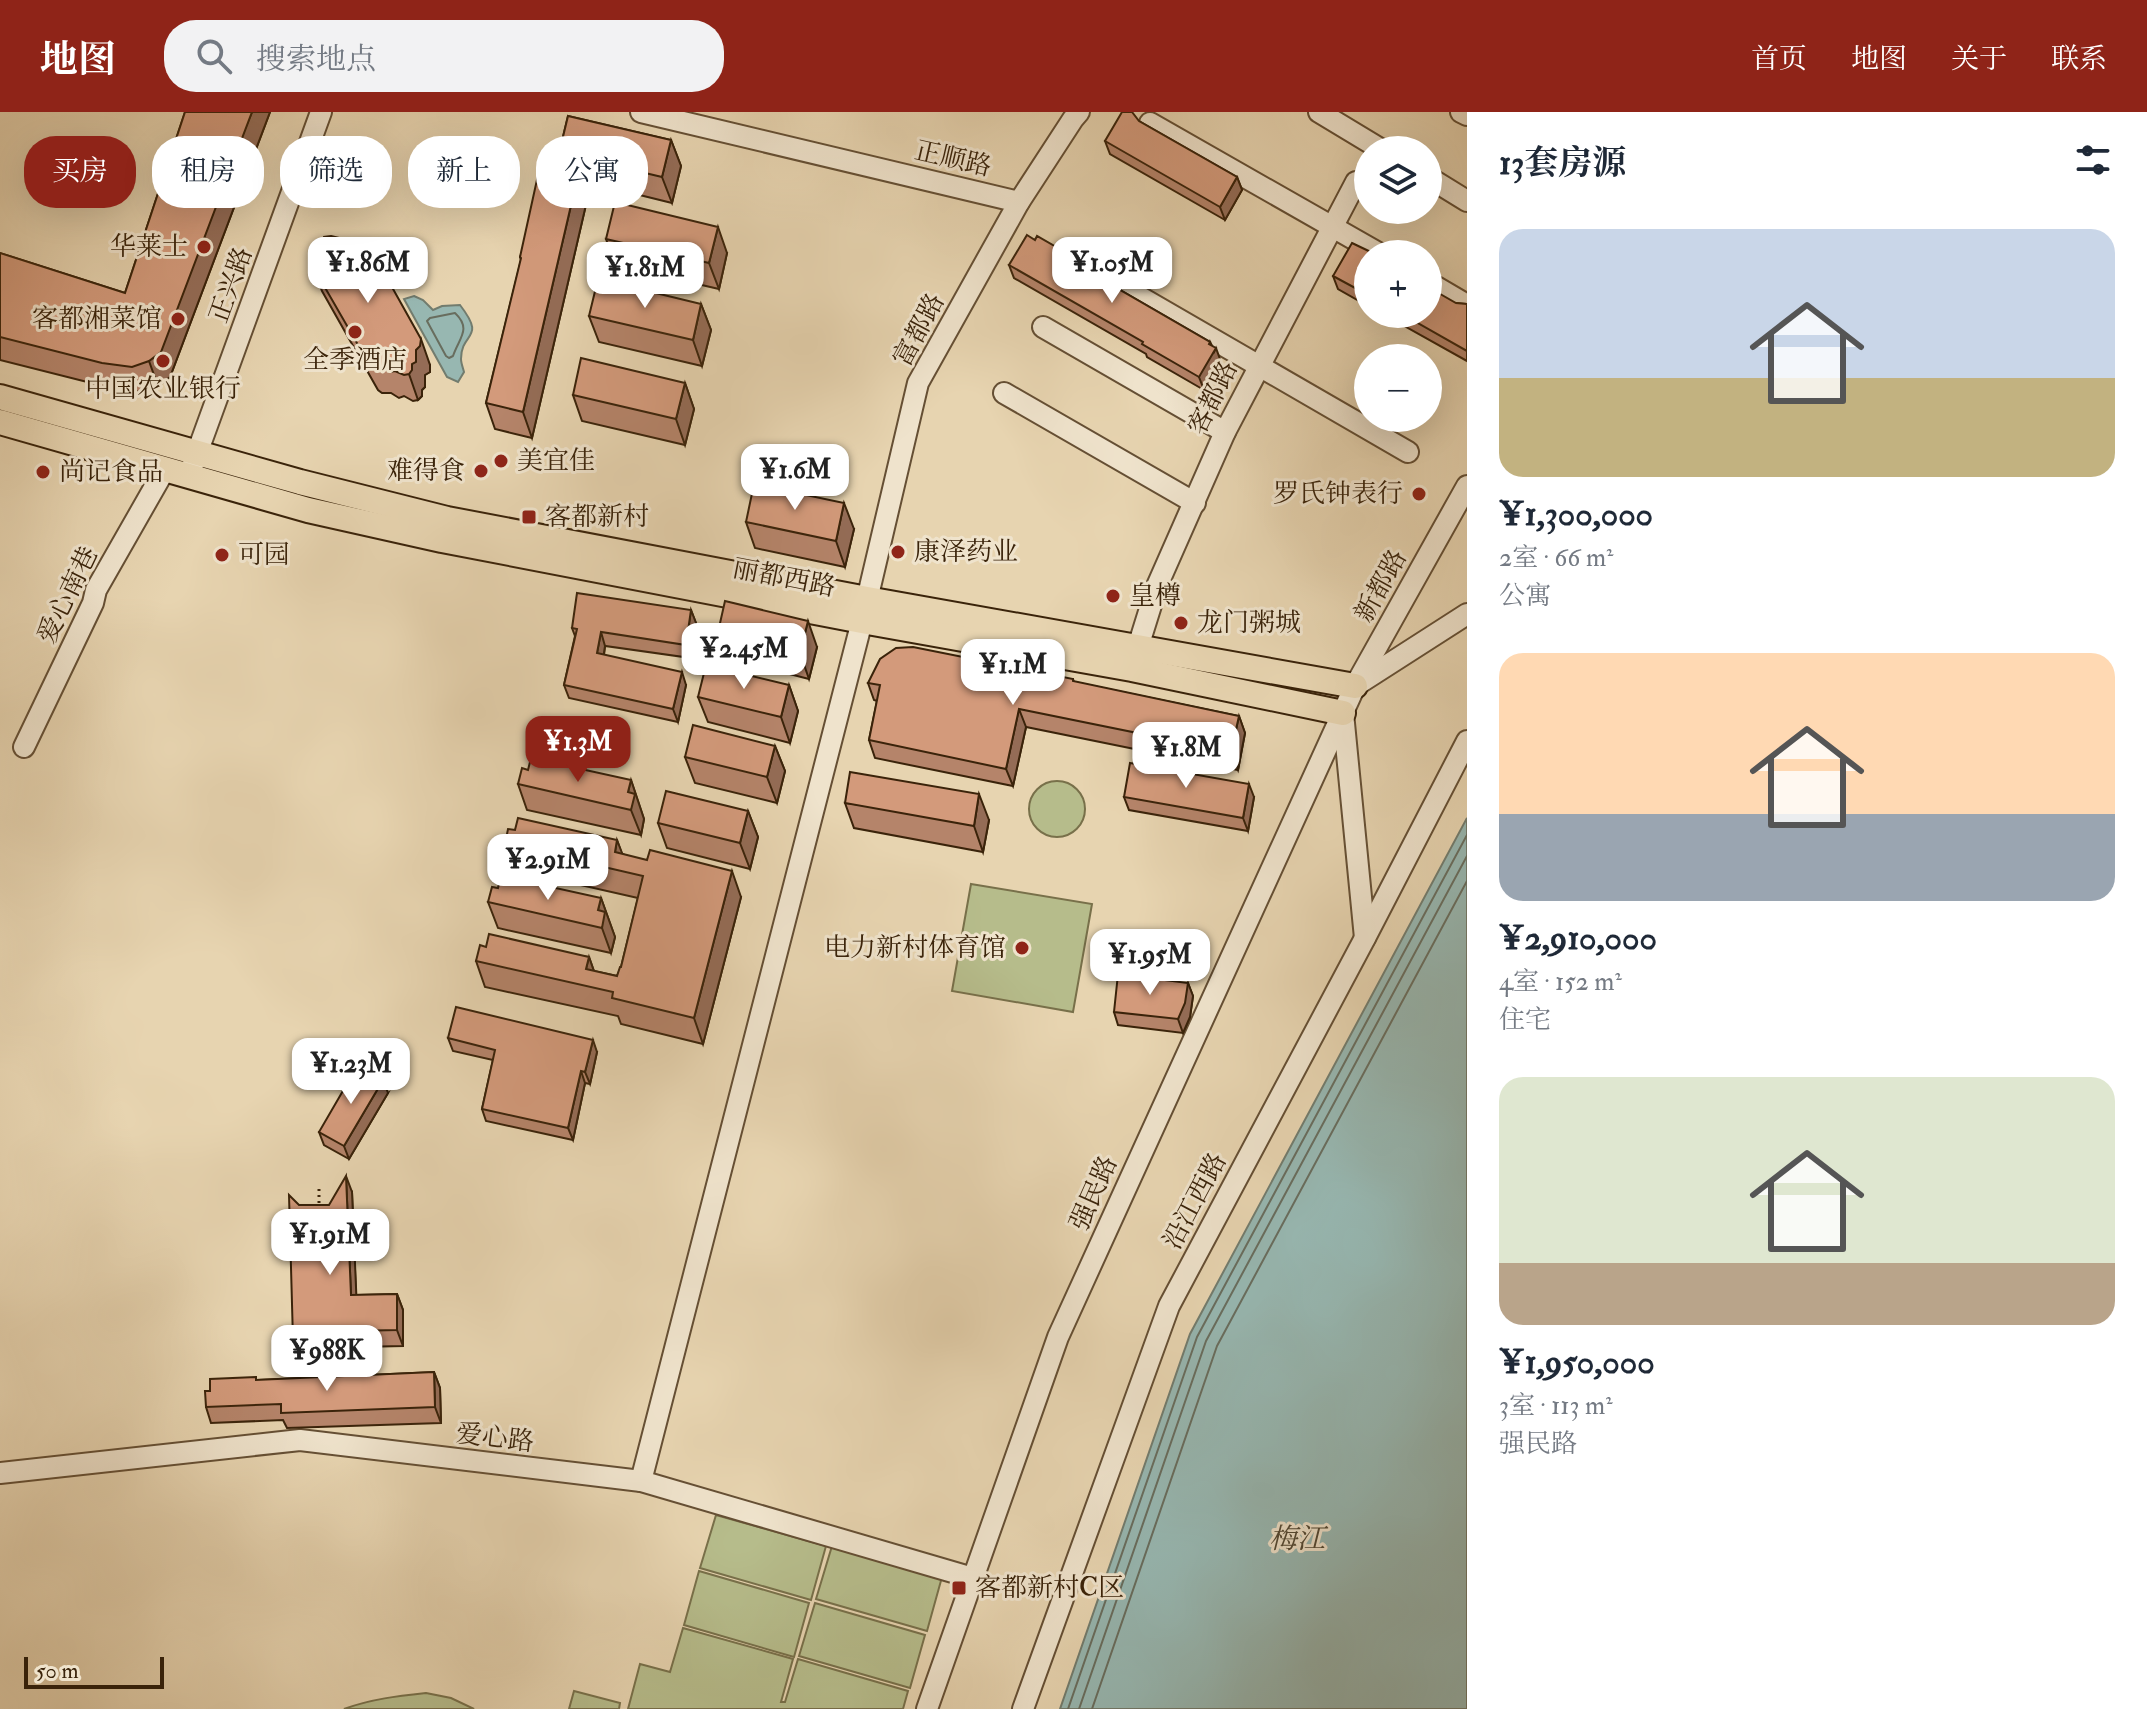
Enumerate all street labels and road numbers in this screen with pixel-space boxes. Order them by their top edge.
street label: 正顺路 [911,135,995,183]
street label: 正兴路 [203,243,259,327]
street label: 富都路 [887,288,951,372]
street label: 客都路 [1182,356,1244,440]
street label: 爱心南巷 [31,541,105,649]
street label: 新都路 [1348,544,1414,628]
street label: 丽都西路 [730,552,838,604]
street label: 沿江西路 [1156,1148,1234,1254]
street label: 强民路 [1064,1151,1124,1235]
street label: 爱心路 [454,1417,536,1459]

